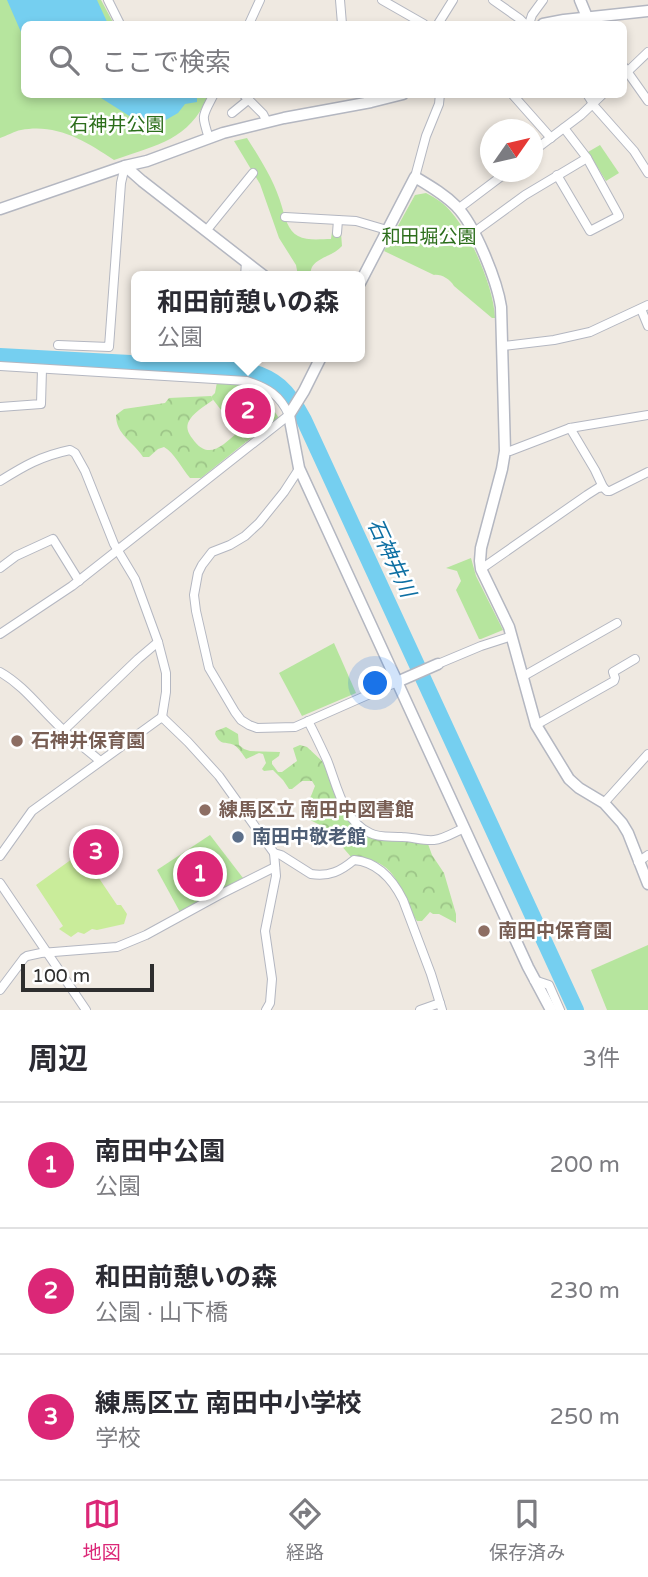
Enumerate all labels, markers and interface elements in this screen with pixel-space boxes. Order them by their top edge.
search box [21,21,627,98]
icon: search [45,41,83,79]
text: ここで検索 [101,47,231,78]
park label: 石神井公園 [69,114,165,136]
north arrow [480,119,543,182]
park label: 和田堀公園 [381,226,477,248]
popup [131,271,365,362]
text: 和田前憩いの森 [157,287,339,318]
text: 公園 [157,324,203,352]
pin: 2 [225,385,271,437]
water label: 石神井川 [362,515,421,603]
your location [358,666,392,700]
place label: 石神井保育園 [31,730,145,752]
marker: 石神井保育園 [9,733,25,749]
place label: 練馬区立 南田中図書館 [219,799,414,821]
marker: 練馬区立 南田中図書館 [197,802,213,818]
pin: 3 [73,826,119,878]
place label: 南田中敬老館 [252,826,366,848]
marker: 南田中敬老館 [230,829,246,845]
pin: 1 [177,848,223,900]
place label: 南田中保育園 [498,920,612,942]
marker: 南田中保育園 [476,923,492,939]
scale bar [21,961,154,993]
text: 100 m [32,965,90,987]
text: 周辺 [28,1041,88,1078]
text: 3件 [583,1045,620,1073]
text: 南田中公園 [95,1136,225,1167]
text: 1 [44,1151,58,1179]
text: 200 m [550,1151,620,1179]
text: 公園 [95,1173,141,1201]
text: 和田前憩いの森 [95,1262,277,1293]
text: 2 [44,1277,58,1305]
text: 230 m [550,1277,620,1305]
text: 公園 · 山下橋 [95,1299,228,1327]
text: 練馬区立 南田中小学校 [95,1388,362,1419]
text: 3 [44,1403,58,1431]
text: 250 m [550,1403,620,1431]
text: 学校 [95,1425,141,1453]
tab: 地図 [83,1495,121,1564]
tab: 経路 [286,1495,324,1564]
tab: 保存済み [489,1495,565,1564]

